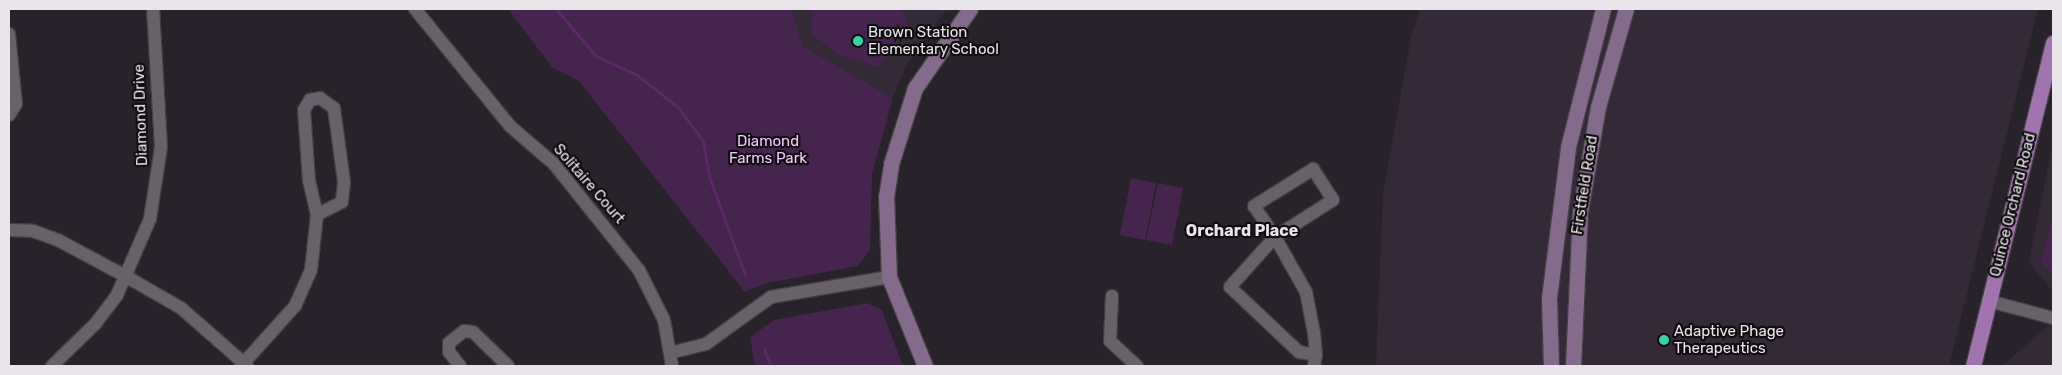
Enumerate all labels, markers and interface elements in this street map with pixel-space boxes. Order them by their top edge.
place label: Brown Station Elementary School [868,23,999,58]
marker: Brown Station Elementary School [852,35,864,47]
street label: Diamond Drive [130,64,152,166]
street label: Quince Orchard Road [1986,131,2040,279]
park label: Diamond Farms Park [729,132,807,167]
street label: Firstfield Road [1568,134,1602,236]
street label: Solitaire Court [549,140,629,228]
district label: Orchard Place [1186,221,1298,241]
place label: Adaptive Phage Therapeutics [1674,322,1784,357]
marker: Adaptive Phage Therapeutics [1658,334,1670,346]

